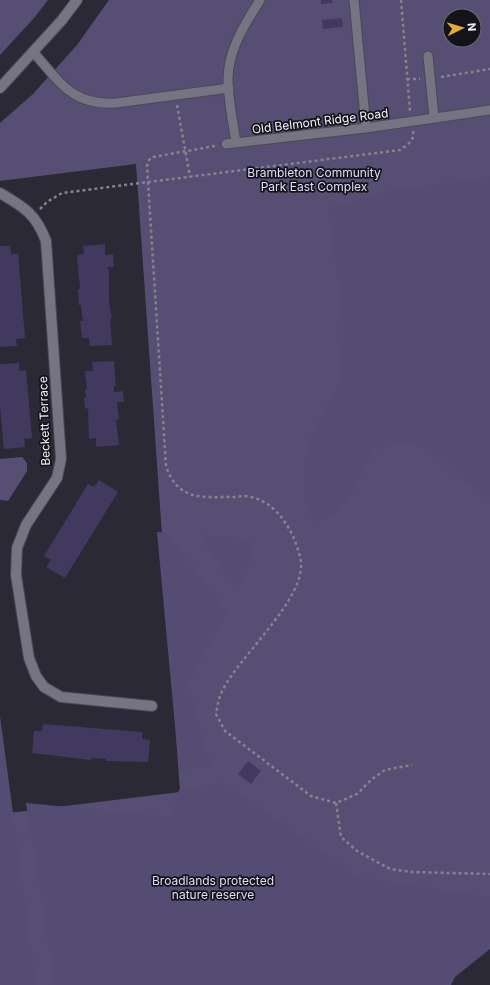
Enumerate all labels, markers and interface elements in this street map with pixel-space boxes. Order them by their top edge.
north arrow [442,8,482,48]
text: N [465,22,479,32]
street label: Old Belmont Ridge Road [251,105,389,137]
park label: Brambleton Community Park East Complex [247,165,381,194]
street label: Beckett Terrace [35,376,53,466]
park label: Broadlands protected nature reserve [152,873,274,902]

